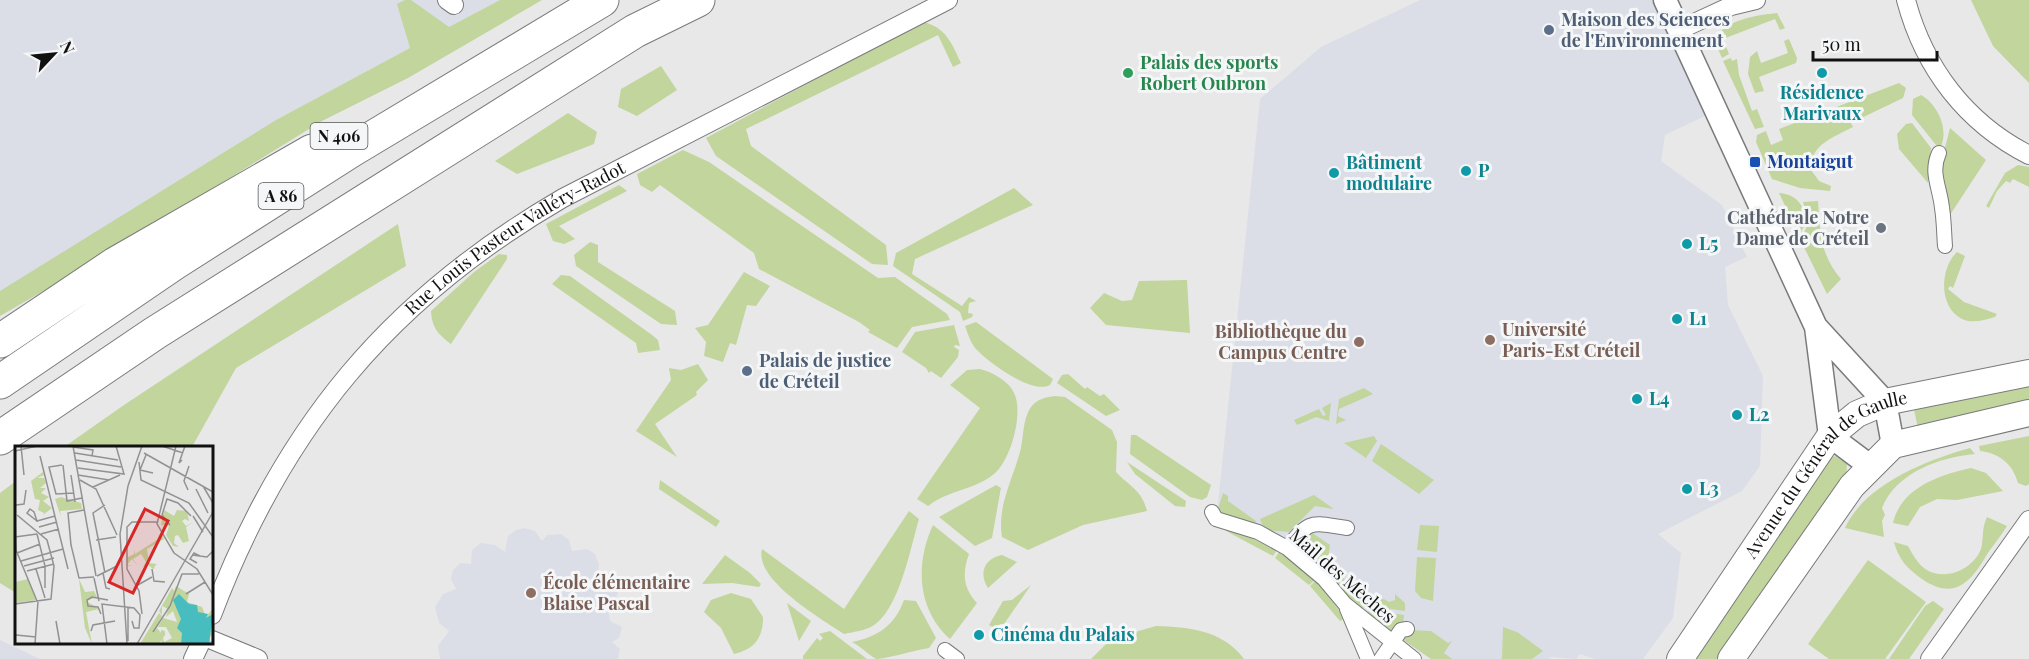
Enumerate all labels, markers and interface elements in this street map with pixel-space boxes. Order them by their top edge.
place label: Maison des Sciences de l'Environnement [1561,7,1730,52]
marker: Maison des Sciences de l'Environnement [1542,23,1556,37]
north arrow [24,24,84,84]
scale bar [1813,24,1938,62]
text: 50 m [1822,32,1861,56]
text: N [56,37,80,57]
place label: Palais des sports Robert Oubron [1140,50,1278,95]
marker: Palais des sports Robert Oubron [1121,66,1135,80]
marker: Résidence Marivaux [1815,66,1829,80]
place label: Résidence Marivaux [1780,80,1864,125]
road number: N 406 [310,123,368,149]
place label: Montaigut [1767,149,1854,173]
place label: Bâtiment modulaire [1346,150,1432,195]
street label: Rue Louis Pasteur Valléry-Radot [399,155,629,320]
marker: Montaigut [1748,155,1762,169]
place label: P [1478,158,1490,182]
marker: P [1459,164,1473,178]
marker: Bâtiment modulaire [1327,166,1341,180]
road number: A 86 [258,183,304,209]
place label: Cathédrale Notre Dame de Créteil [1727,205,1869,250]
marker: Cathédrale Notre Dame de Créteil [1874,221,1888,235]
place label: L5 [1699,231,1718,255]
marker: L5 [1680,237,1694,251]
place label: L1 [1689,306,1707,330]
marker: L1 [1670,312,1684,326]
place label: Université Paris-Est Créteil [1502,317,1641,362]
place label: Bibliothèque du Campus Centre [1215,319,1347,364]
marker: Université Paris-Est Créteil [1483,333,1497,347]
marker: Bibliothèque du Campus Centre [1352,335,1366,349]
place label: Palais de justice de Créteil [759,348,891,393]
marker: Palais de justice de Créteil [740,364,754,378]
street label: Avenue du Général de Gaulle [1738,385,1909,563]
place label: L4 [1649,386,1670,410]
marker: L4 [1630,392,1644,406]
place label: L2 [1749,402,1769,426]
marker: L2 [1730,408,1744,422]
inset map [15,446,213,644]
place label: L3 [1699,476,1719,500]
marker: L3 [1680,482,1694,496]
street label: Mail des Mèches [1285,523,1401,628]
place label: École élémentaire Blaise Pascal [543,570,690,615]
marker: École élémentaire Blaise Pascal [524,586,538,600]
place label: Cinéma du Palais [991,622,1135,646]
marker: Cinéma du Palais [972,628,986,642]

